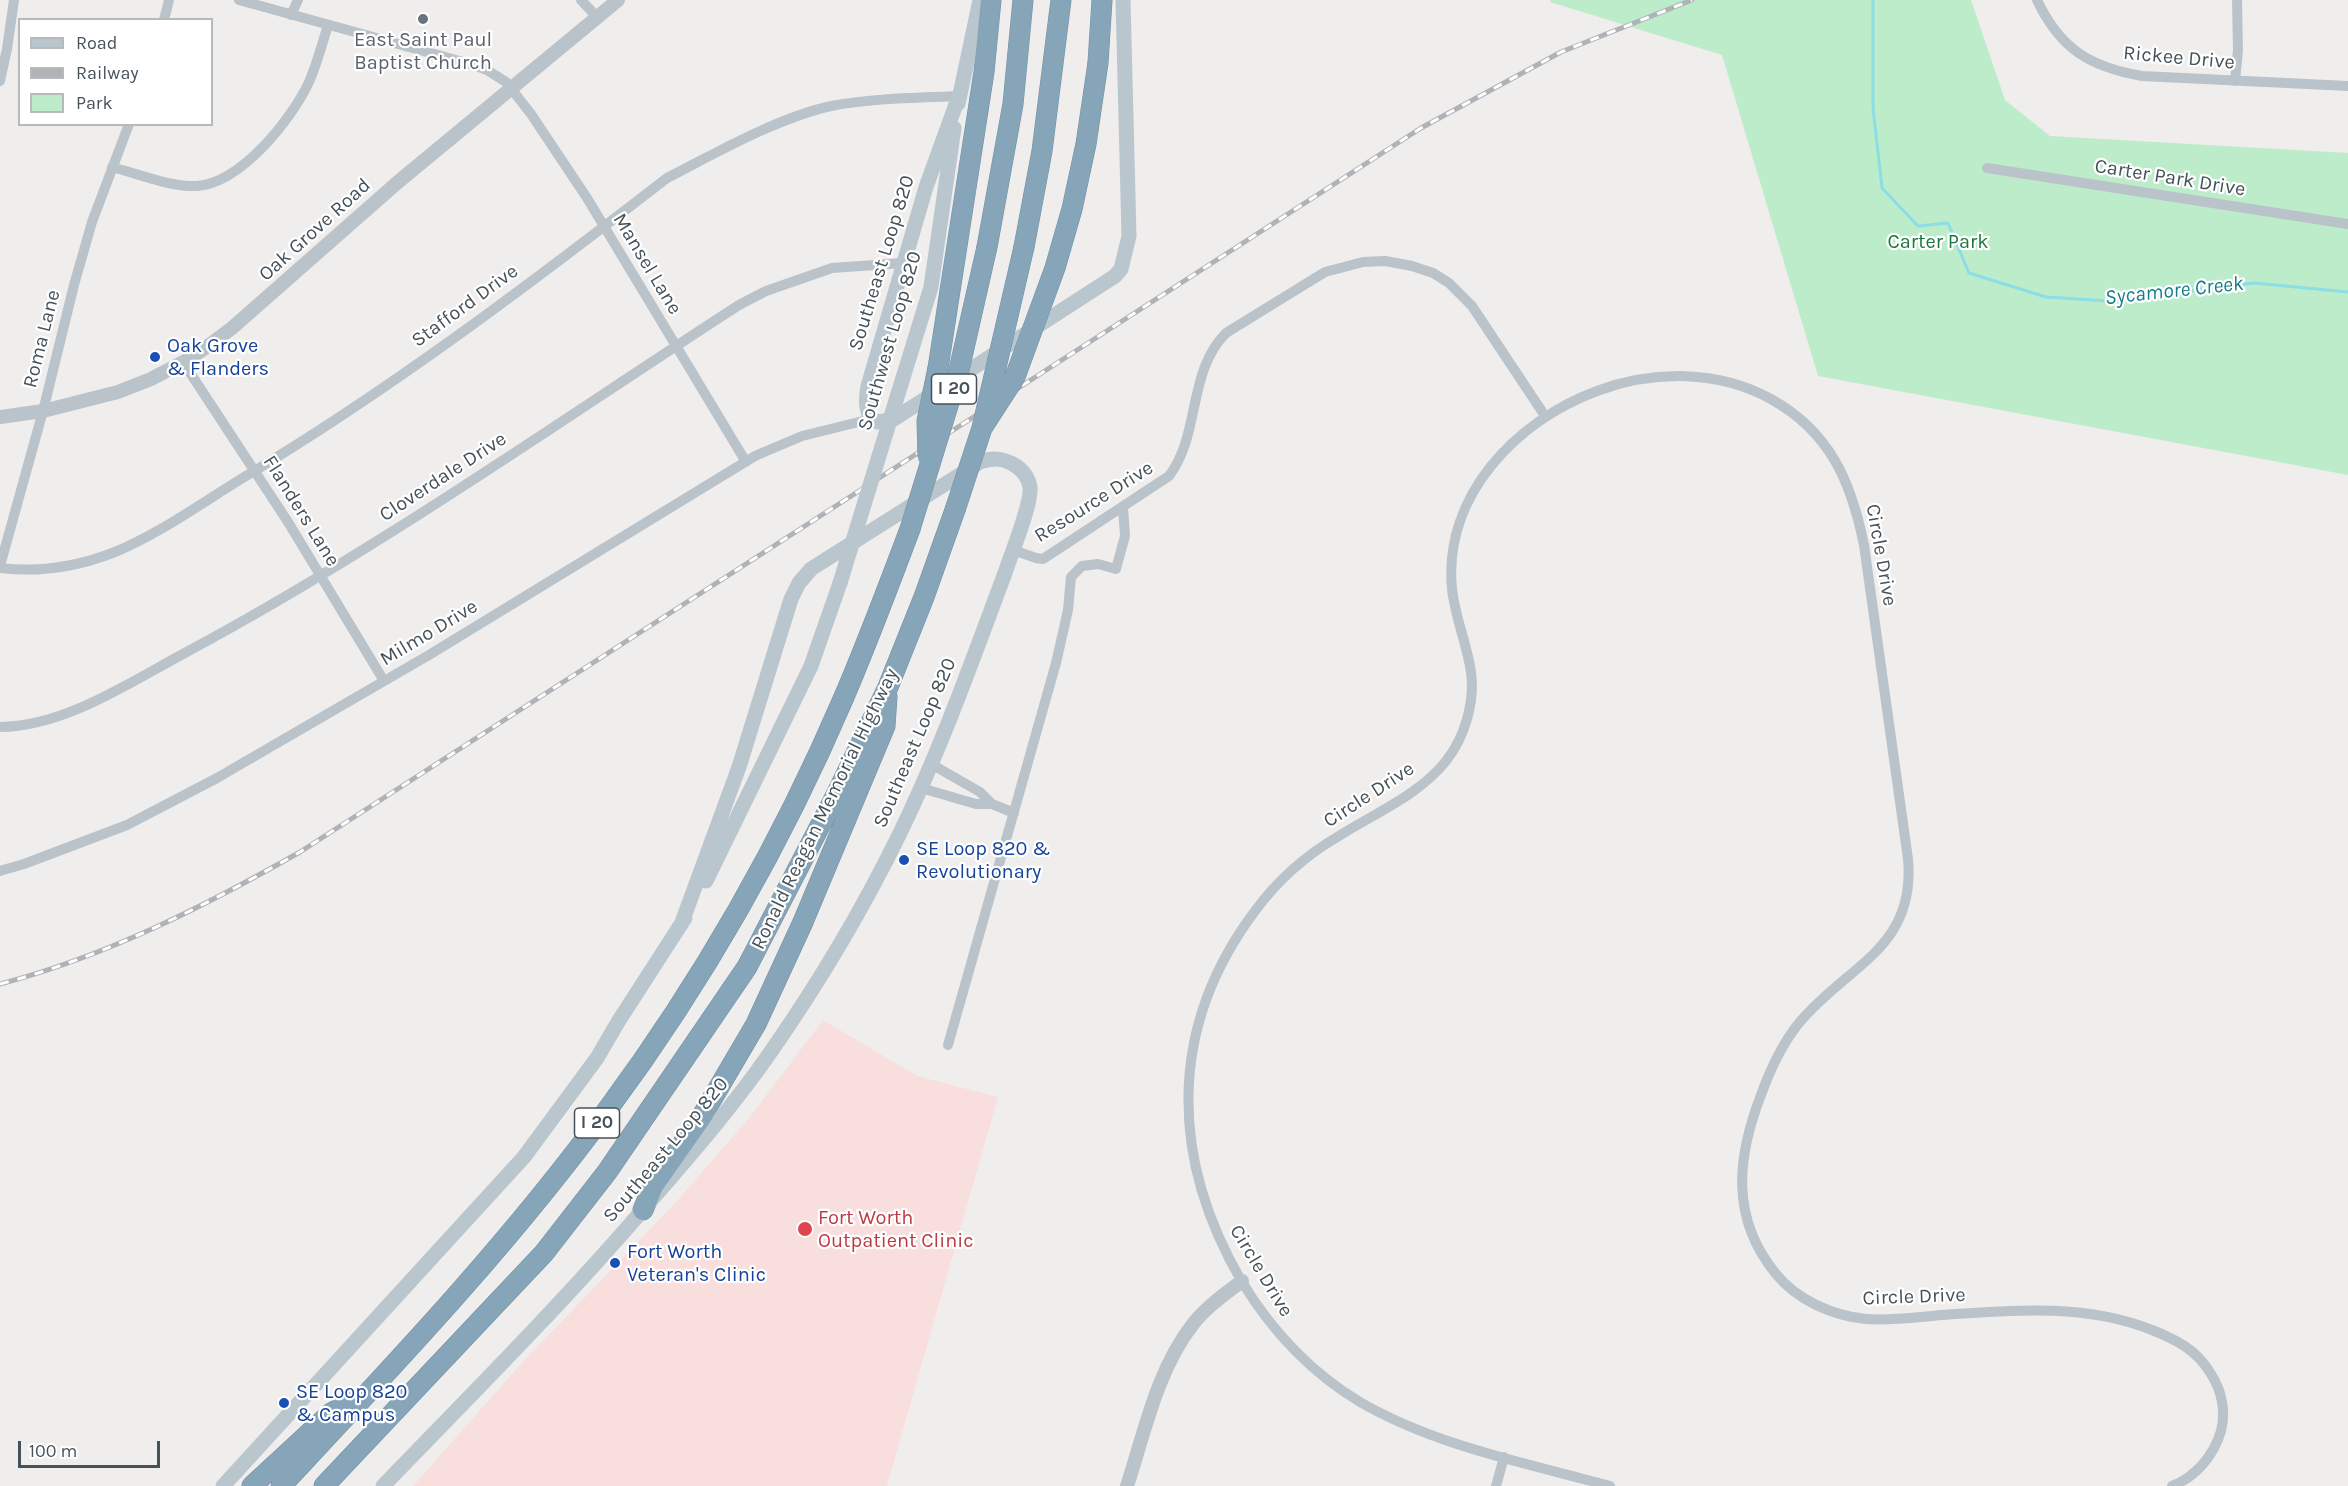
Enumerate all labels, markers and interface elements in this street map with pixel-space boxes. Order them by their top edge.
marker: East Saint Paul Baptist Church [416,12,430,26]
legend [18,18,213,126]
place label: East Saint Paul Baptist Church [354,28,492,75]
text: Road [76,32,117,54]
street label: Rickee Drive [2122,41,2236,75]
text: Railway [76,62,139,84]
text: Park [76,92,113,114]
street label: Carter Park Drive [2093,154,2247,202]
street label: Southeast Loop 820 [844,172,920,354]
street label: Oak Grove Road [254,174,376,286]
street label: Mansel Lane [607,209,687,319]
park label: Carter Park [1888,230,1988,254]
street label: Southwest Loop 820 [853,248,927,434]
street label: Stafford Drive [407,259,523,353]
water label: Sycamore Creek [2103,271,2245,311]
street label: Roma Lane [18,287,66,391]
place label: Oak Grove & Flanders [167,334,269,381]
marker: Oak Grove & Flanders [148,350,162,364]
road number: I 20 [932,374,976,404]
street label: Cloverdale Drive [375,427,511,527]
street label: Flanders Lane [257,451,345,571]
street label: Resource Drive [1030,456,1158,548]
street label: Circle Drive [1860,502,1902,608]
street label: Milmo Drive [376,594,482,672]
street label: Southeast Loop 820 [868,654,962,832]
street label: Ronald Reagan Memorial Highway [746,664,904,954]
street label: Circle Drive [1319,757,1419,833]
place label: SE Loop 820 & Revolutionary [916,837,1051,884]
marker: SE Loop 820 & Revolutionary [897,853,911,867]
street label: Southeast Loop 820 [598,1073,734,1227]
road number: I 20 [574,1108,620,1138]
place label: Fort Worth Outpatient Clinic [818,1206,973,1253]
marker: Fort Worth Outpatient Clinic [796,1220,814,1238]
street label: Circle Drive [1224,1221,1298,1321]
place label: Fort Worth Veteran's Clinic [627,1240,766,1287]
marker: Fort Worth Veteran's Clinic [608,1256,622,1270]
street label: Circle Drive [1862,1283,1966,1311]
place label: SE Loop 820 & Campus [296,1380,407,1427]
marker: SE Loop 820 & Campus [277,1396,291,1410]
scale bar [21,1429,164,1467]
text: 100 m [29,1440,77,1462]

